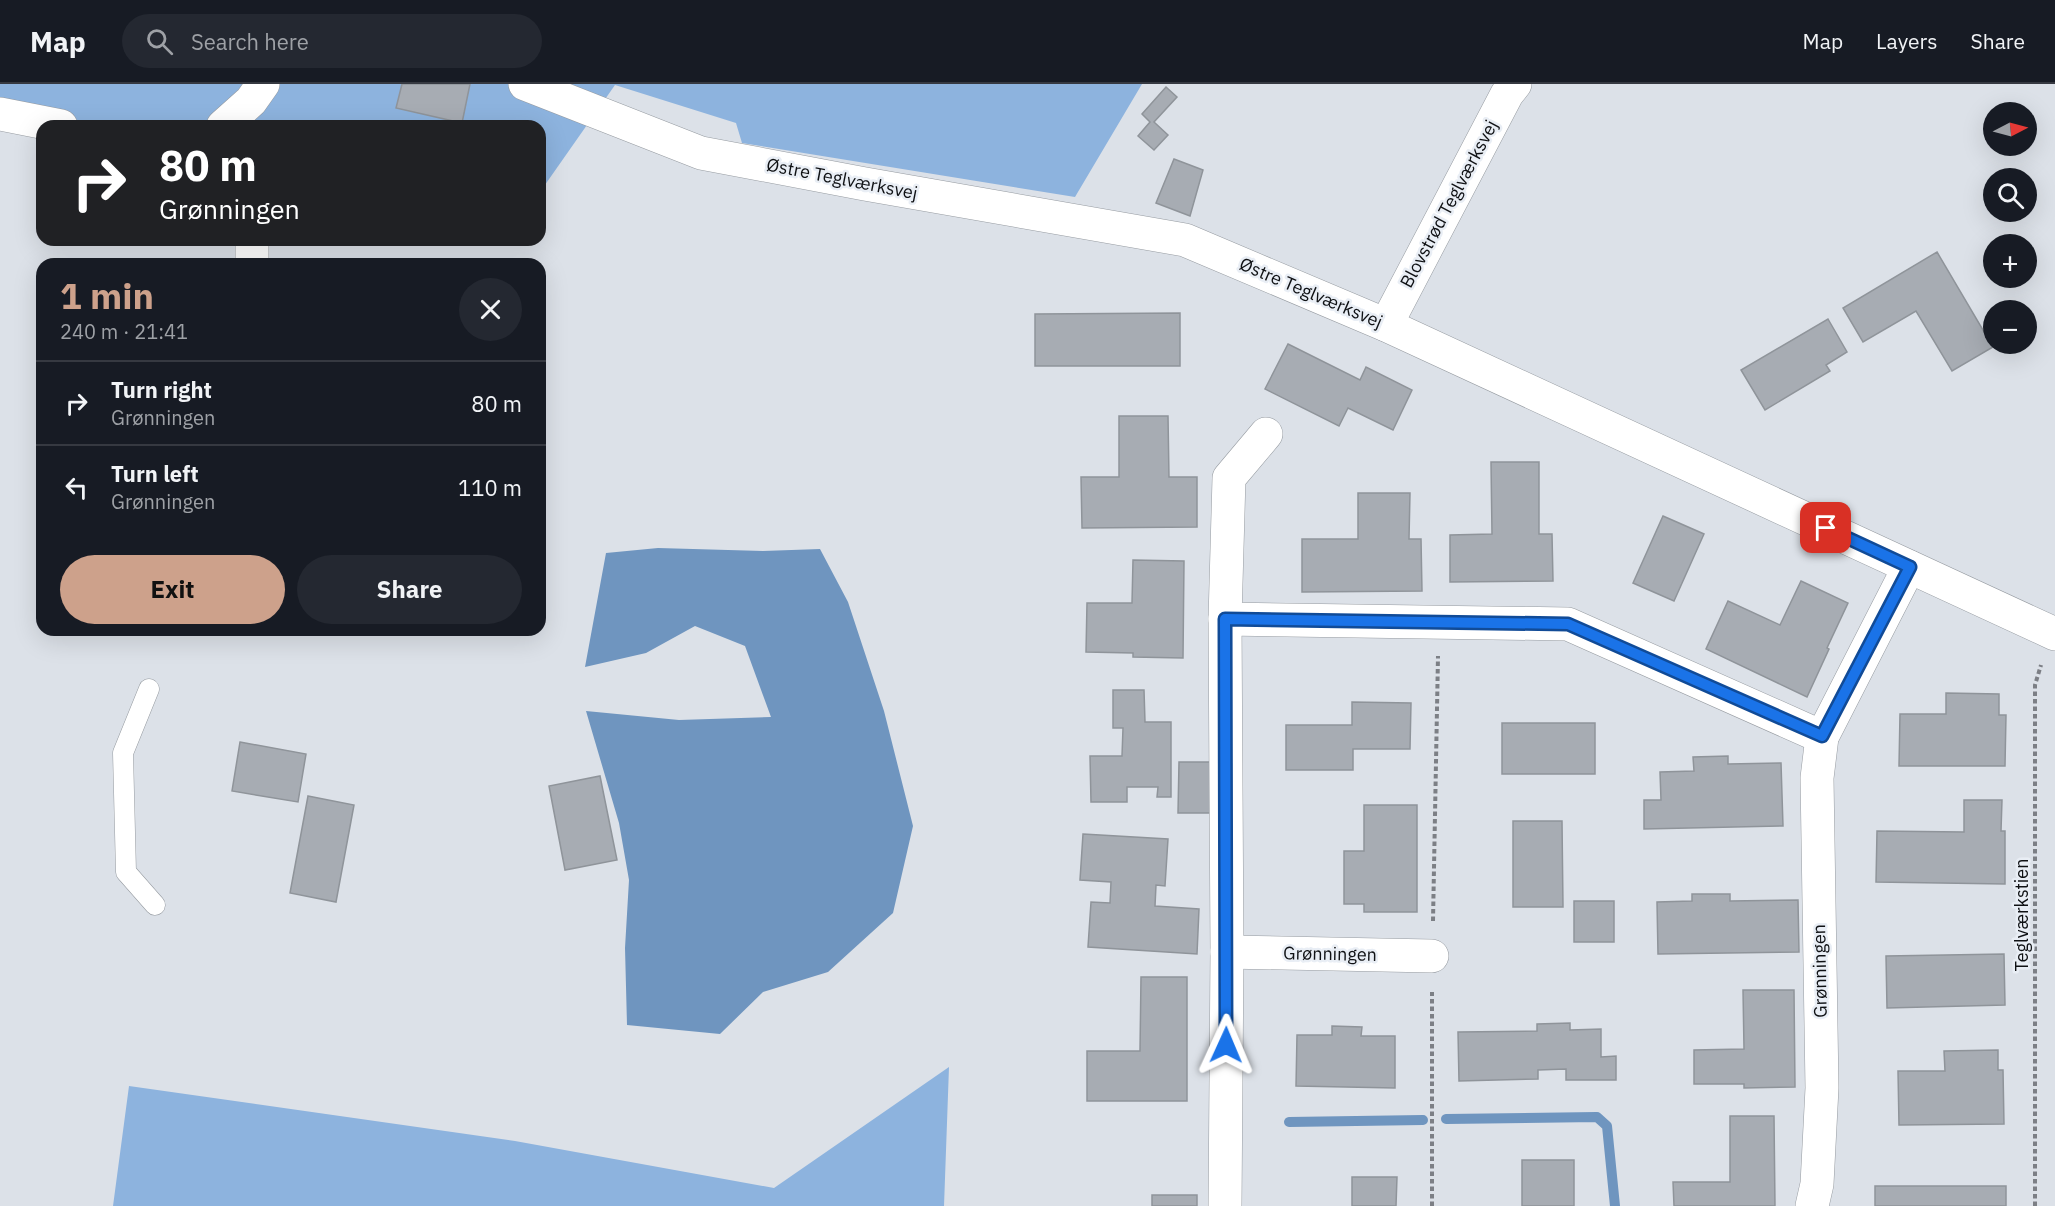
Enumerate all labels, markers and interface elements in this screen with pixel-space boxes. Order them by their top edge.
search box [122,14,542,68]
text: Map [30,23,86,60]
icon: search [143,25,176,58]
text: Search here [191,27,309,56]
text: Map [1803,27,1843,55]
text: Layers [1876,27,1938,55]
text: Share [1971,27,2025,55]
north arrow [1983,102,2037,156]
map controls [1983,102,2037,354]
street label: Blovstrød Teglværksvej [1395,116,1503,292]
text: 80 m [159,138,257,193]
icon: right [60,144,138,222]
street label: Østre Teglværksvej [765,153,920,204]
button: search [1983,168,2037,222]
text: Grønningen [159,191,300,226]
button: + [1983,234,2037,288]
street label: Østre Teglværksvej [1236,252,1386,333]
text: 1 min [60,272,154,319]
button: close [459,278,522,341]
button: − [1983,300,2037,354]
text: 240 m · 21:41 [60,318,188,345]
text: Turn right [111,375,212,404]
icon: right [60,387,93,420]
text: 80 m [471,389,522,418]
text: Grønningen [111,404,215,431]
text: Turn left [111,459,199,488]
icon: left [60,471,93,504]
text: 110 m [458,473,522,502]
text: Grønningen [111,488,215,515]
pin [1800,502,1851,553]
icon: arrive [1809,511,1842,544]
button: Exit [60,555,285,624]
button: Share [297,555,522,624]
street label: Teglværkstien [2010,859,2033,971]
street label: Grønningen [1807,924,1832,1018]
street label: Grønningen [1283,941,1377,966]
position arrow [1194,1013,1258,1077]

